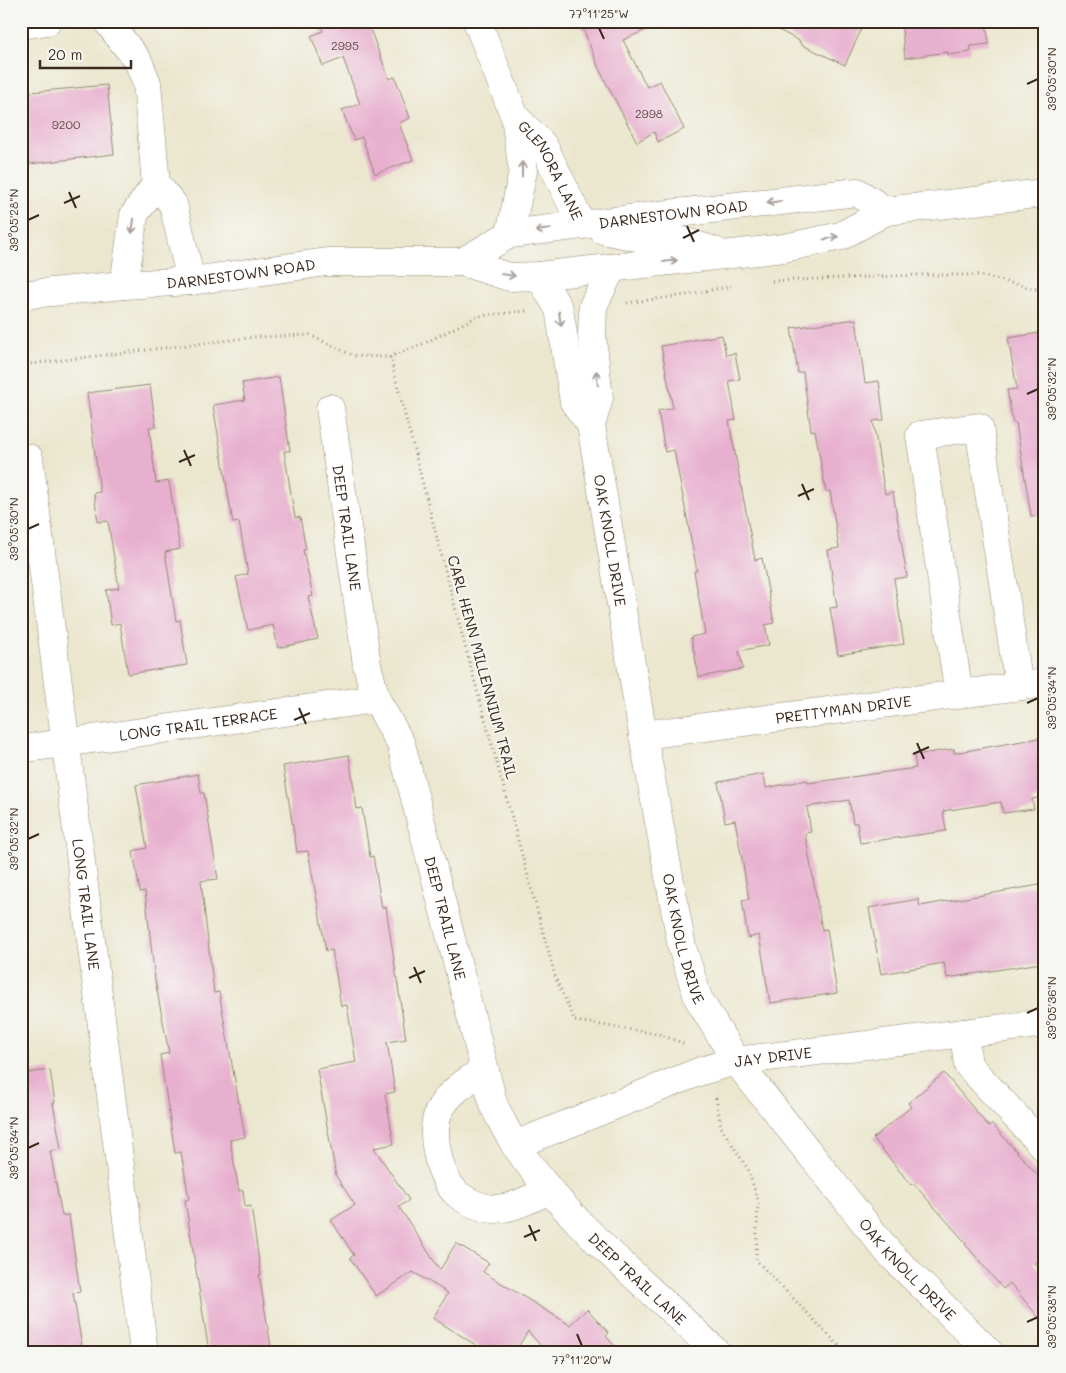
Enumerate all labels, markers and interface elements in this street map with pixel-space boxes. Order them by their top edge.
text: 77°11'25"W [569,5,629,21]
house number: 2995 [331,37,359,53]
scale bar [40,38,131,70]
text: 20 m [48,44,82,64]
text: 39°05'30"N [1043,47,1059,111]
house number: 2998 [635,105,663,121]
house number: 9200 [52,116,81,132]
street label: GLENORA LANE [514,116,588,224]
one-way arrow [517,162,527,178]
text: 39°05'28"N [5,189,21,251]
street label: DARNESTOWN ROAD [597,195,749,233]
one-way arrow [766,197,782,207]
one-way arrow [128,217,138,233]
one-way arrow [536,225,552,235]
one-way arrow [822,233,838,243]
street label: DARNESTOWN ROAD [166,254,317,292]
one-way arrow [661,256,677,266]
one-way arrow [500,271,516,281]
one-way arrow [555,310,565,326]
text: 39°05'32"N [1043,358,1059,420]
one-way arrow [592,370,602,386]
street label: DEEP TRAIL LANE [328,463,366,592]
street label: OAK KNOLL DRIVE [589,473,631,608]
text: 39°05'30"N [5,497,21,561]
street label: CARL HENN MILLENNIUM TRAIL [443,553,523,781]
text: 39°05'34"N [1043,667,1059,729]
street label: PRETTYMAN DRIVE [774,690,913,728]
street label: LONG TRAIL TERRACE [118,703,279,745]
text: 39°05'32"N [5,808,21,870]
street label: LONG TRAIL LANE [68,837,105,972]
street label: DEEP TRAIL LANE [420,854,471,982]
street label: OAK KNOLL DRIVE [659,872,710,1008]
text: 39°05'36"N [1043,976,1059,1040]
street label: JAY DRIVE [733,1042,813,1071]
text: 39°05'34"N [5,1117,21,1179]
street label: OAK KNOLL DRIVE [855,1214,961,1325]
street label: DEEP TRAIL LANE [584,1228,691,1329]
text: 39°05'38"N [1043,1285,1059,1349]
text: 77°11'20"W [552,1351,612,1367]

